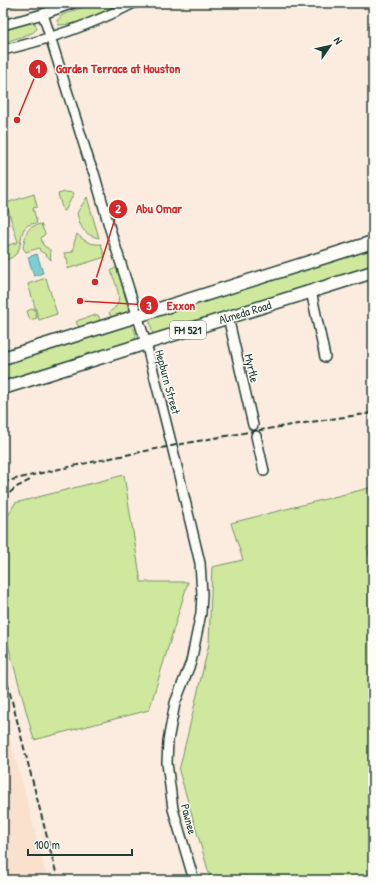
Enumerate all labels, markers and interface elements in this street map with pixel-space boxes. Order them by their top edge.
north arrow [310,26,350,66]
text: N [331,34,346,47]
callout: Garden Terrace at Houston [28,56,189,81]
text: Garden Terrace at Houston [56,59,180,77]
text: 1 [36,60,41,77]
callout: Abu Omar [108,196,190,221]
text: Abu Omar [136,199,183,217]
text: 2 [115,200,121,217]
callout: Exxon [139,293,203,318]
text: Exxon [167,296,195,314]
street label: Almeda Road [217,296,274,328]
text: 3 [146,297,152,314]
road number: FM 521 [170,321,206,339]
street label: Hepburn Street [151,348,185,417]
street label: Myrtle [240,352,264,384]
street label: Pawnee [177,802,201,836]
scale bar [28,831,132,857]
text: 100 m [34,836,60,853]

